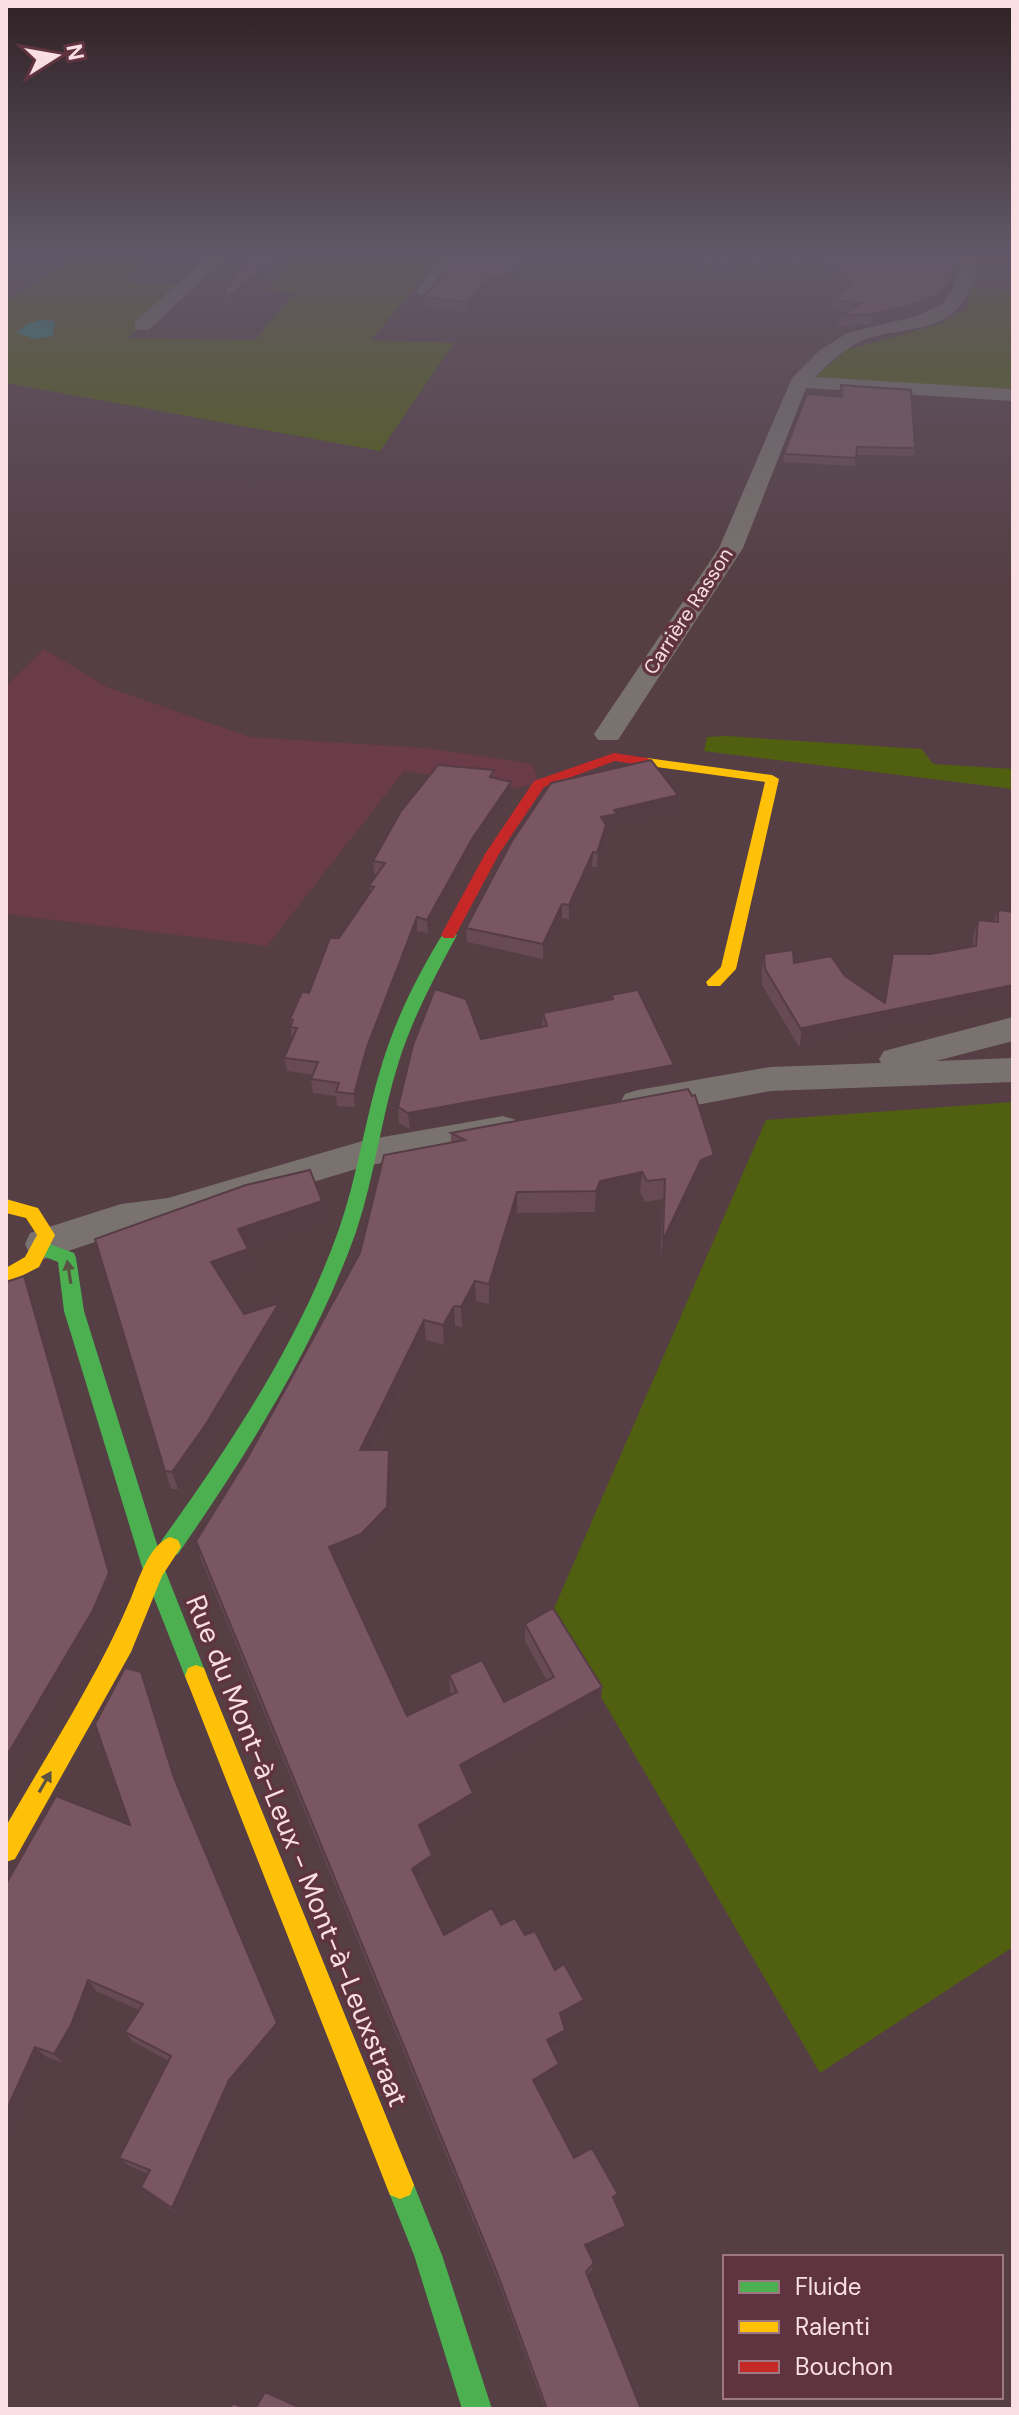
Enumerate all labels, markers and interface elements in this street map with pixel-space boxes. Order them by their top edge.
north arrow [16,16,96,96]
text: N [59,42,91,63]
street label: Carrière Rasson [637,543,739,679]
one-way arrow [62,1259,74,1284]
street label: Rue du Mont-à-Leux - Mont-à-Leuxstraat [177,1590,417,2112]
one-way arrow [38,1771,52,1793]
legend [723,2255,1003,2399]
text: Fluide [795,2271,861,2302]
text: Ralenti [795,2311,870,2342]
text: Bouchon [795,2351,893,2382]

